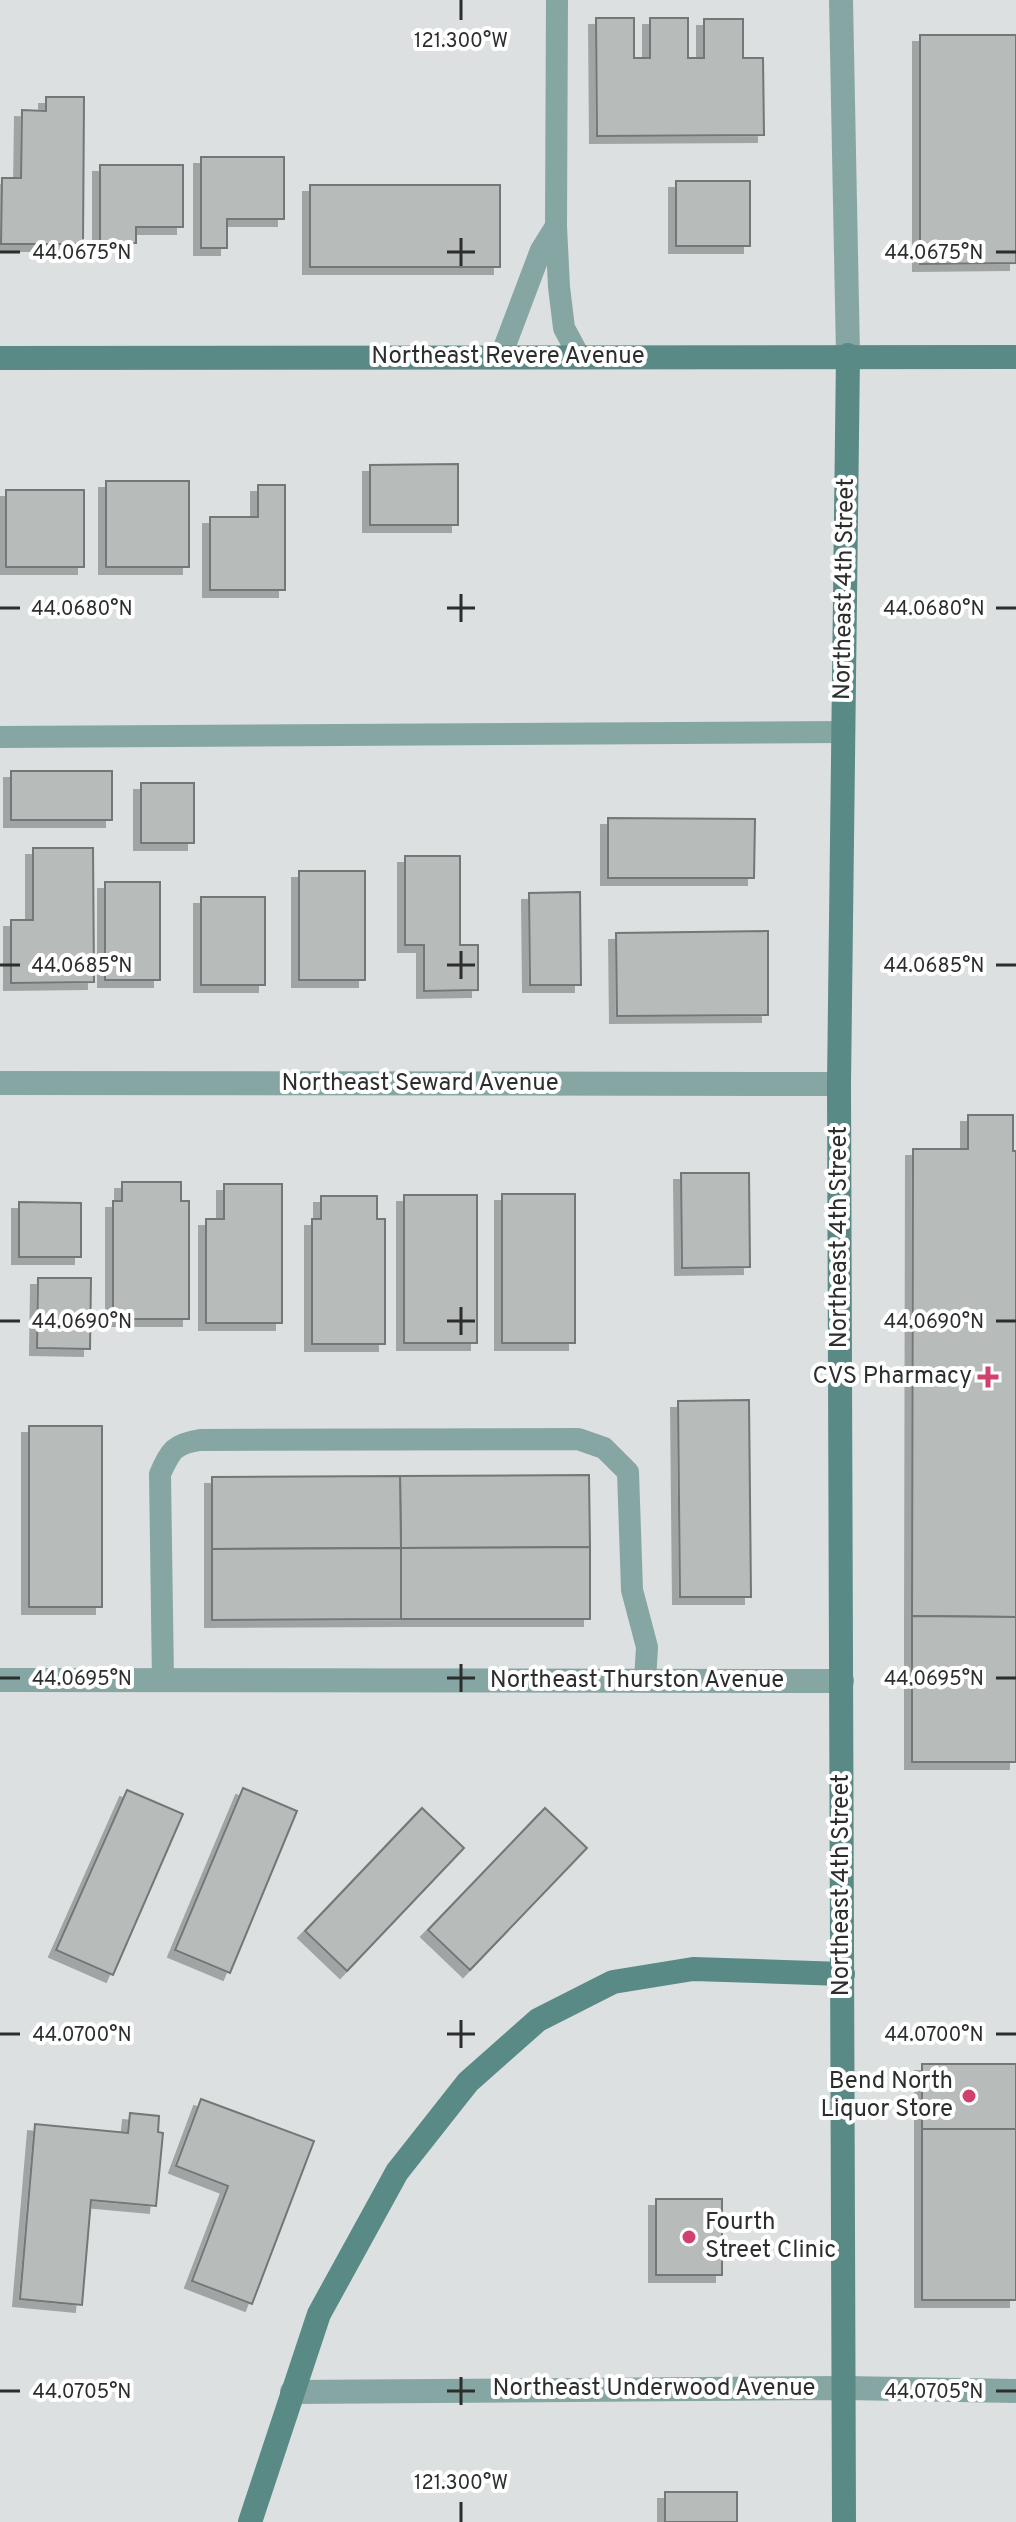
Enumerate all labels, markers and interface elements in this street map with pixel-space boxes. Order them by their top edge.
text: 121.300°W [414,29,508,55]
text: 44.0675°N [33,241,131,267]
text: 44.0675°N [885,241,983,267]
street label: Northeast Revere Avenue [371,342,645,372]
street label: Northeast 4th Street [828,478,862,700]
text: 44.0680°N [31,597,133,623]
text: 44.0680°N [883,597,985,623]
text: 44.0685°N [31,954,133,980]
text: 44.0685°N [883,954,985,980]
street label: Northeast Seward Avenue [281,1069,559,1099]
street label: Northeast 4th Street [825,1126,855,1348]
text: 44.0690°N [32,1310,132,1336]
text: 44.0690°N [884,1310,984,1336]
place label: CVS Pharmacy [812,1362,972,1392]
marker: CVS Pharmacy [979,1368,997,1386]
street label: Northeast Thurston Avenue [490,1666,784,1696]
text: 44.0695°N [32,1667,132,1693]
text: 44.0695°N [884,1667,984,1693]
street label: Northeast 4th Street [827,1774,857,1996]
text: 44.0700°N [32,2023,132,2049]
text: 44.0700°N [884,2023,984,2049]
place label: Bend North Liquor Store [820,2067,953,2125]
marker: Bend North Liquor Store [960,2087,978,2105]
place label: Fourth Street Clinic [705,2208,836,2266]
marker: Fourth Street Clinic [680,2228,698,2246]
street label: Northeast Underwood Avenue [493,2374,815,2404]
text: 44.0705°N [33,2380,131,2406]
text: 44.0705°N [885,2380,983,2406]
text: 121.300°W [414,2471,508,2497]

